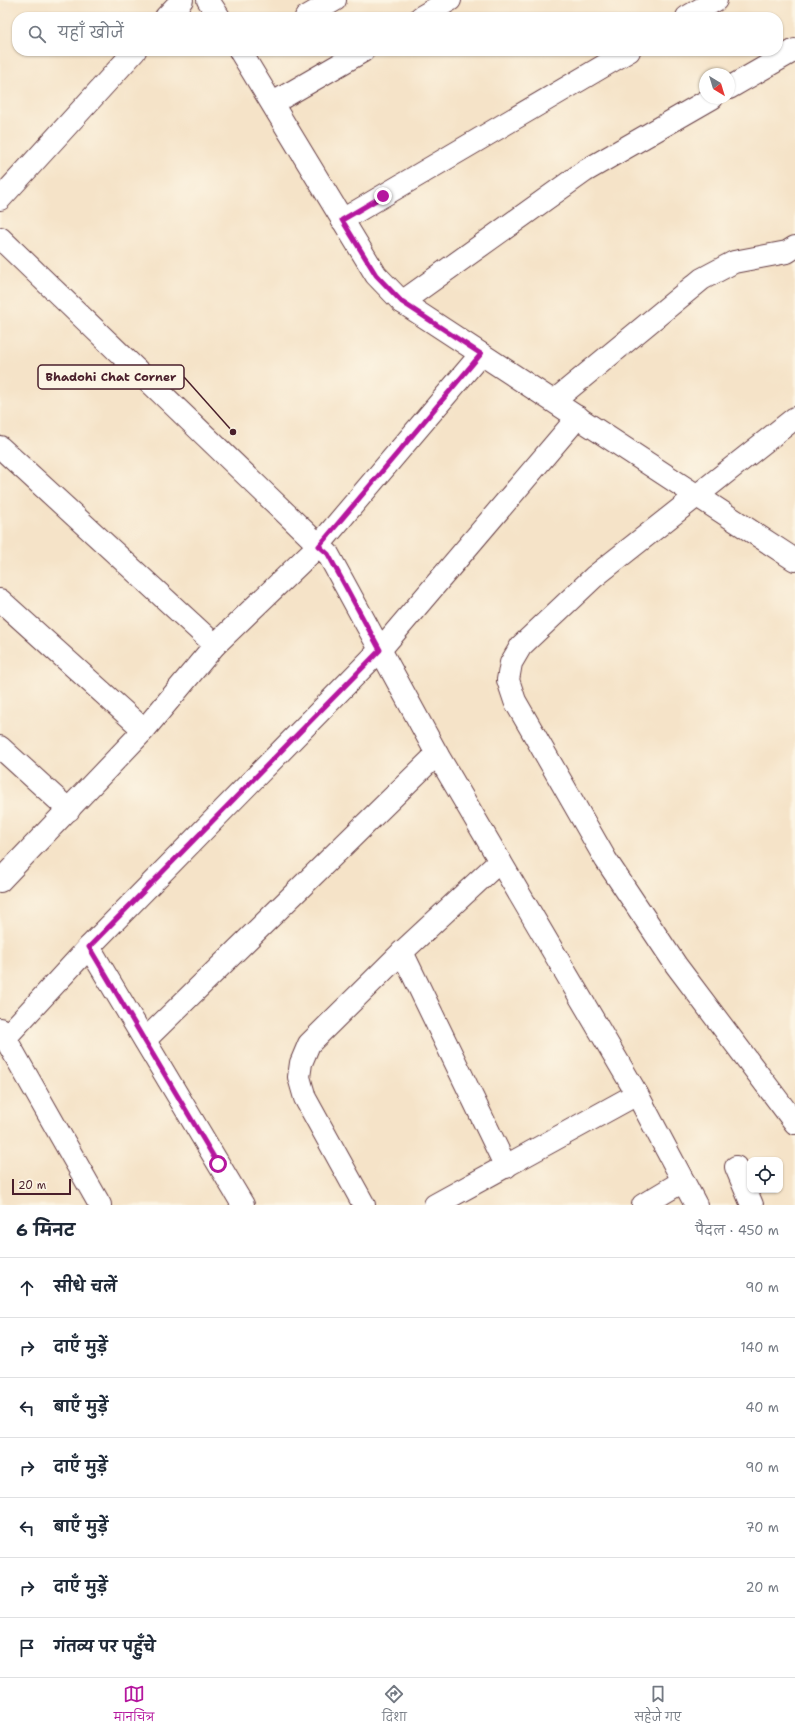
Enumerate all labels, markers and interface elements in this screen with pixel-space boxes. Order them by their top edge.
search box [12,12,783,56]
icon: search [26,23,48,45]
text: यहाँ खोजें [58,23,124,43]
north arrow [699,68,735,104]
route end [374,187,392,205]
callout: Bhadohi Chat Corner [38,365,184,389]
text: Bhadohi Chat Corner [46,369,177,385]
route start [209,1155,227,1173]
map controls [747,1157,783,1193]
button: locate [747,1157,783,1193]
scale bar [12,1177,71,1196]
text: 20 m [18,1178,46,1193]
text: 6 मिनट [16,1219,75,1241]
text: पैदल · 450 m [695,1222,779,1239]
icon: ahead [16,1277,38,1299]
text: सीधे चलें [54,1277,117,1297]
text: 90 m [745,1279,779,1296]
icon: right [16,1337,38,1359]
text: दाएँ मुड़ें [54,1337,108,1357]
text: 140 m [740,1339,779,1356]
icon: left [16,1397,38,1419]
text: बाएँ मुड़ें [54,1397,108,1417]
text: 40 m [745,1399,779,1416]
icon: right [16,1457,38,1479]
text: दाएँ मुड़ें [54,1457,108,1477]
text: 90 m [745,1459,779,1476]
icon: left [16,1517,38,1539]
text: बाएँ मुड़ें [54,1517,108,1537]
text: 70 m [745,1519,779,1536]
icon: right [16,1577,38,1599]
text: दाएँ मुड़ें [54,1577,108,1597]
text: 20 m [746,1579,779,1596]
icon: arrive [16,1637,38,1659]
text: गंतव्य पर पहुँचे [54,1637,156,1657]
tab: मानचित्र [114,1683,154,1729]
tab: दिशा [382,1683,407,1729]
tab: सहेजे गए [635,1683,681,1729]

